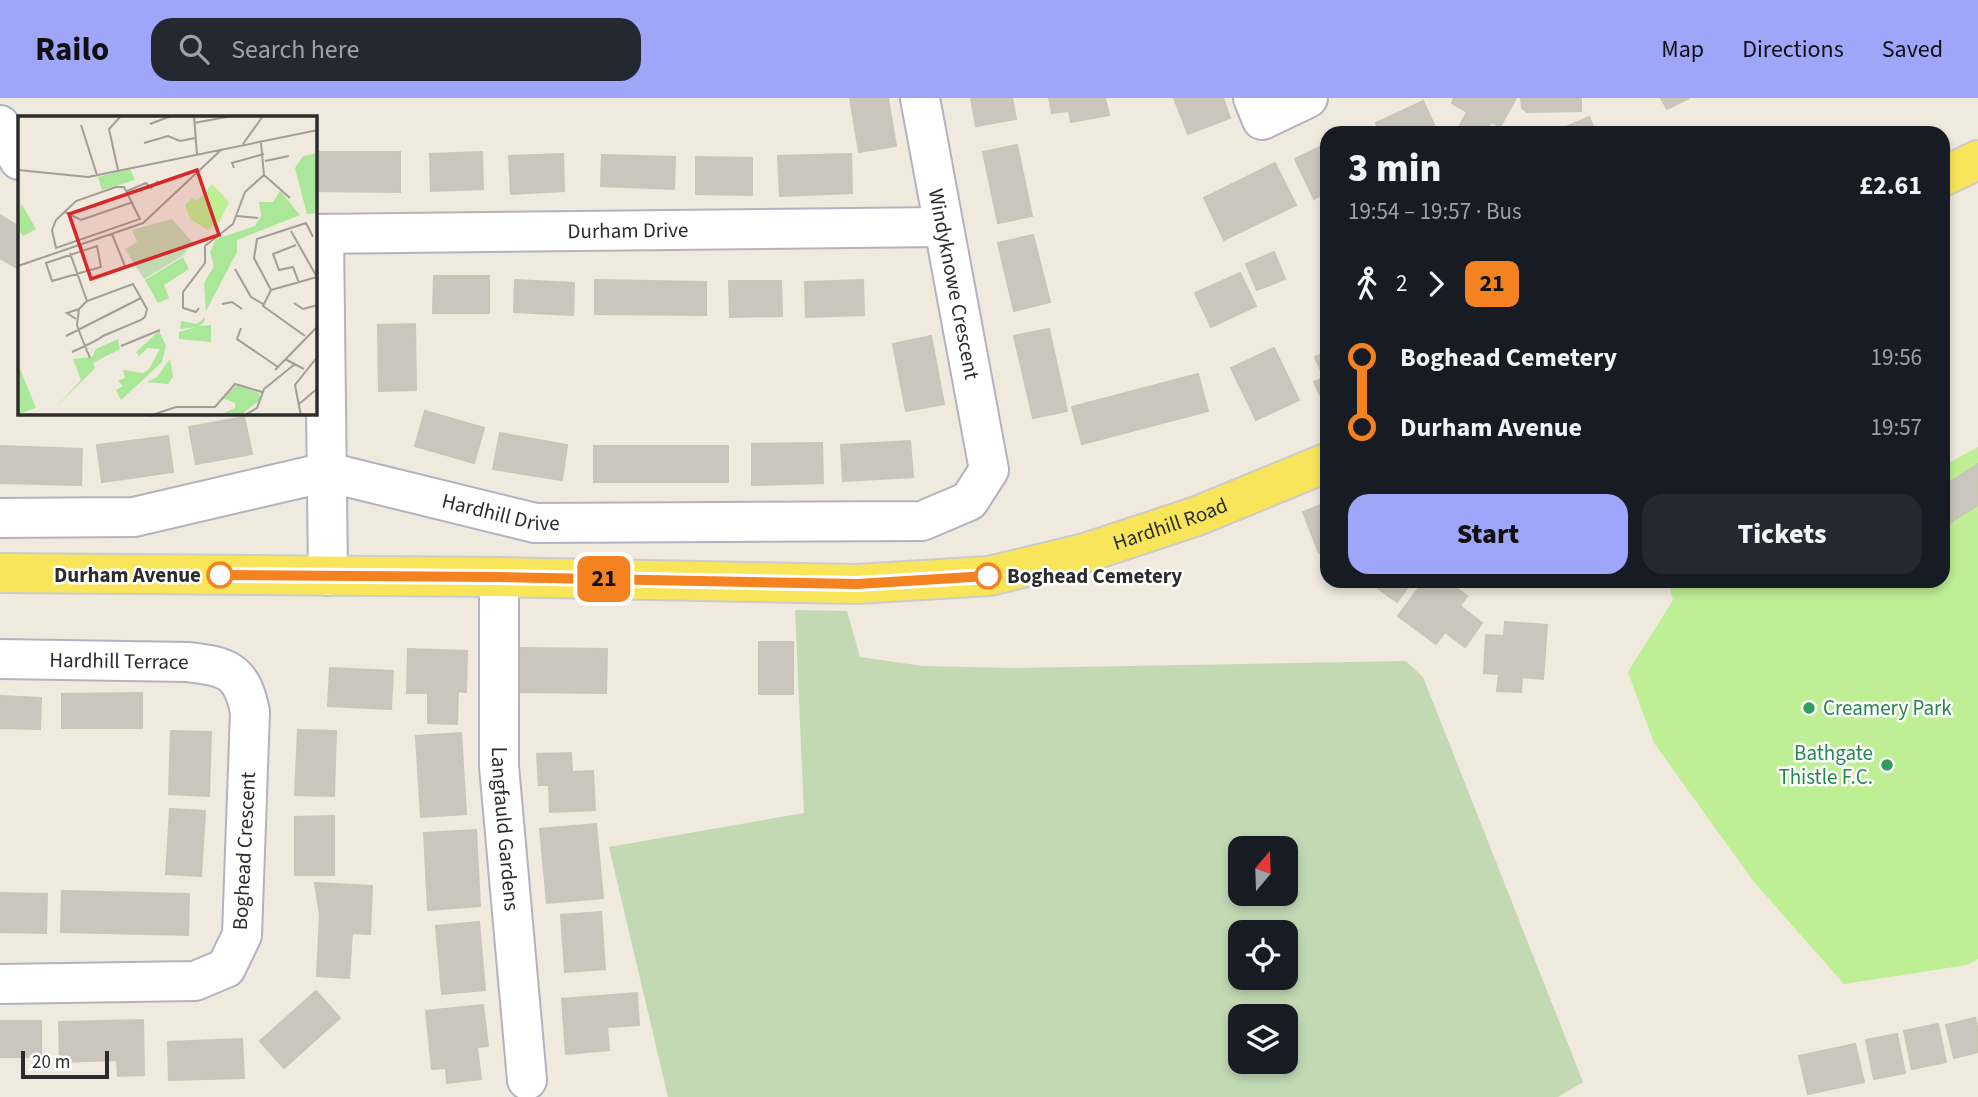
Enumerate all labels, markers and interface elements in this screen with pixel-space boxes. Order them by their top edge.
search box [151,18,641,81]
text: Railo [35,26,109,73]
icon: search [175,30,213,68]
text: Search here [231,31,359,68]
text: Map [1661,32,1704,67]
text: Directions [1742,32,1844,67]
text: Saved [1882,32,1943,67]
inset map [18,116,317,415]
text: 3 min [1348,142,1441,196]
text: £2.61 [1859,167,1922,204]
street label: Windyknowe Crescent [921,186,987,382]
text: 19:54 – 19:57 · Bus [1348,195,1522,228]
street label: Durham Drive [567,215,689,246]
icon: walk [1348,265,1386,303]
icon: forward [1417,265,1455,303]
text: 21 [1479,266,1505,301]
text: 2 [1396,267,1407,300]
text: Boghead Cemetery [1400,339,1617,376]
text: 19:56 [1871,341,1922,374]
text: Durham Avenue [1400,409,1582,446]
text: 19:57 [1871,411,1922,444]
street label: Hardhill Drive [439,486,560,538]
street label: Hardhill Road [1109,490,1232,558]
button: Start [1348,494,1628,574]
button: Tickets [1642,494,1922,574]
line badge: 21 [572,556,636,602]
place label: Durham Avenue [54,560,201,590]
text: 21 [591,561,617,596]
place label: Boghead Cemetery [1007,561,1182,591]
marker: Durham Avenue [207,562,233,588]
marker: Boghead Cemetery [975,563,1001,589]
street label: Hardhill Terrace [49,645,189,677]
place label: Creamery Park [1823,693,1952,723]
marker: Creamery Park [1801,700,1817,716]
place label: Bathgate Thistle F.C. [1778,738,1873,792]
street label: Langfauld Gardens [484,747,527,912]
marker: Bathgate Thistle F.C. [1879,757,1895,773]
street label: Boghead Crescent [225,771,263,931]
north arrow [1228,836,1298,906]
map controls [1228,836,1298,1074]
button: locate [1228,920,1298,990]
button: layers [1228,1004,1298,1074]
scale bar [21,1048,108,1080]
text: 20 m [32,1049,70,1076]

